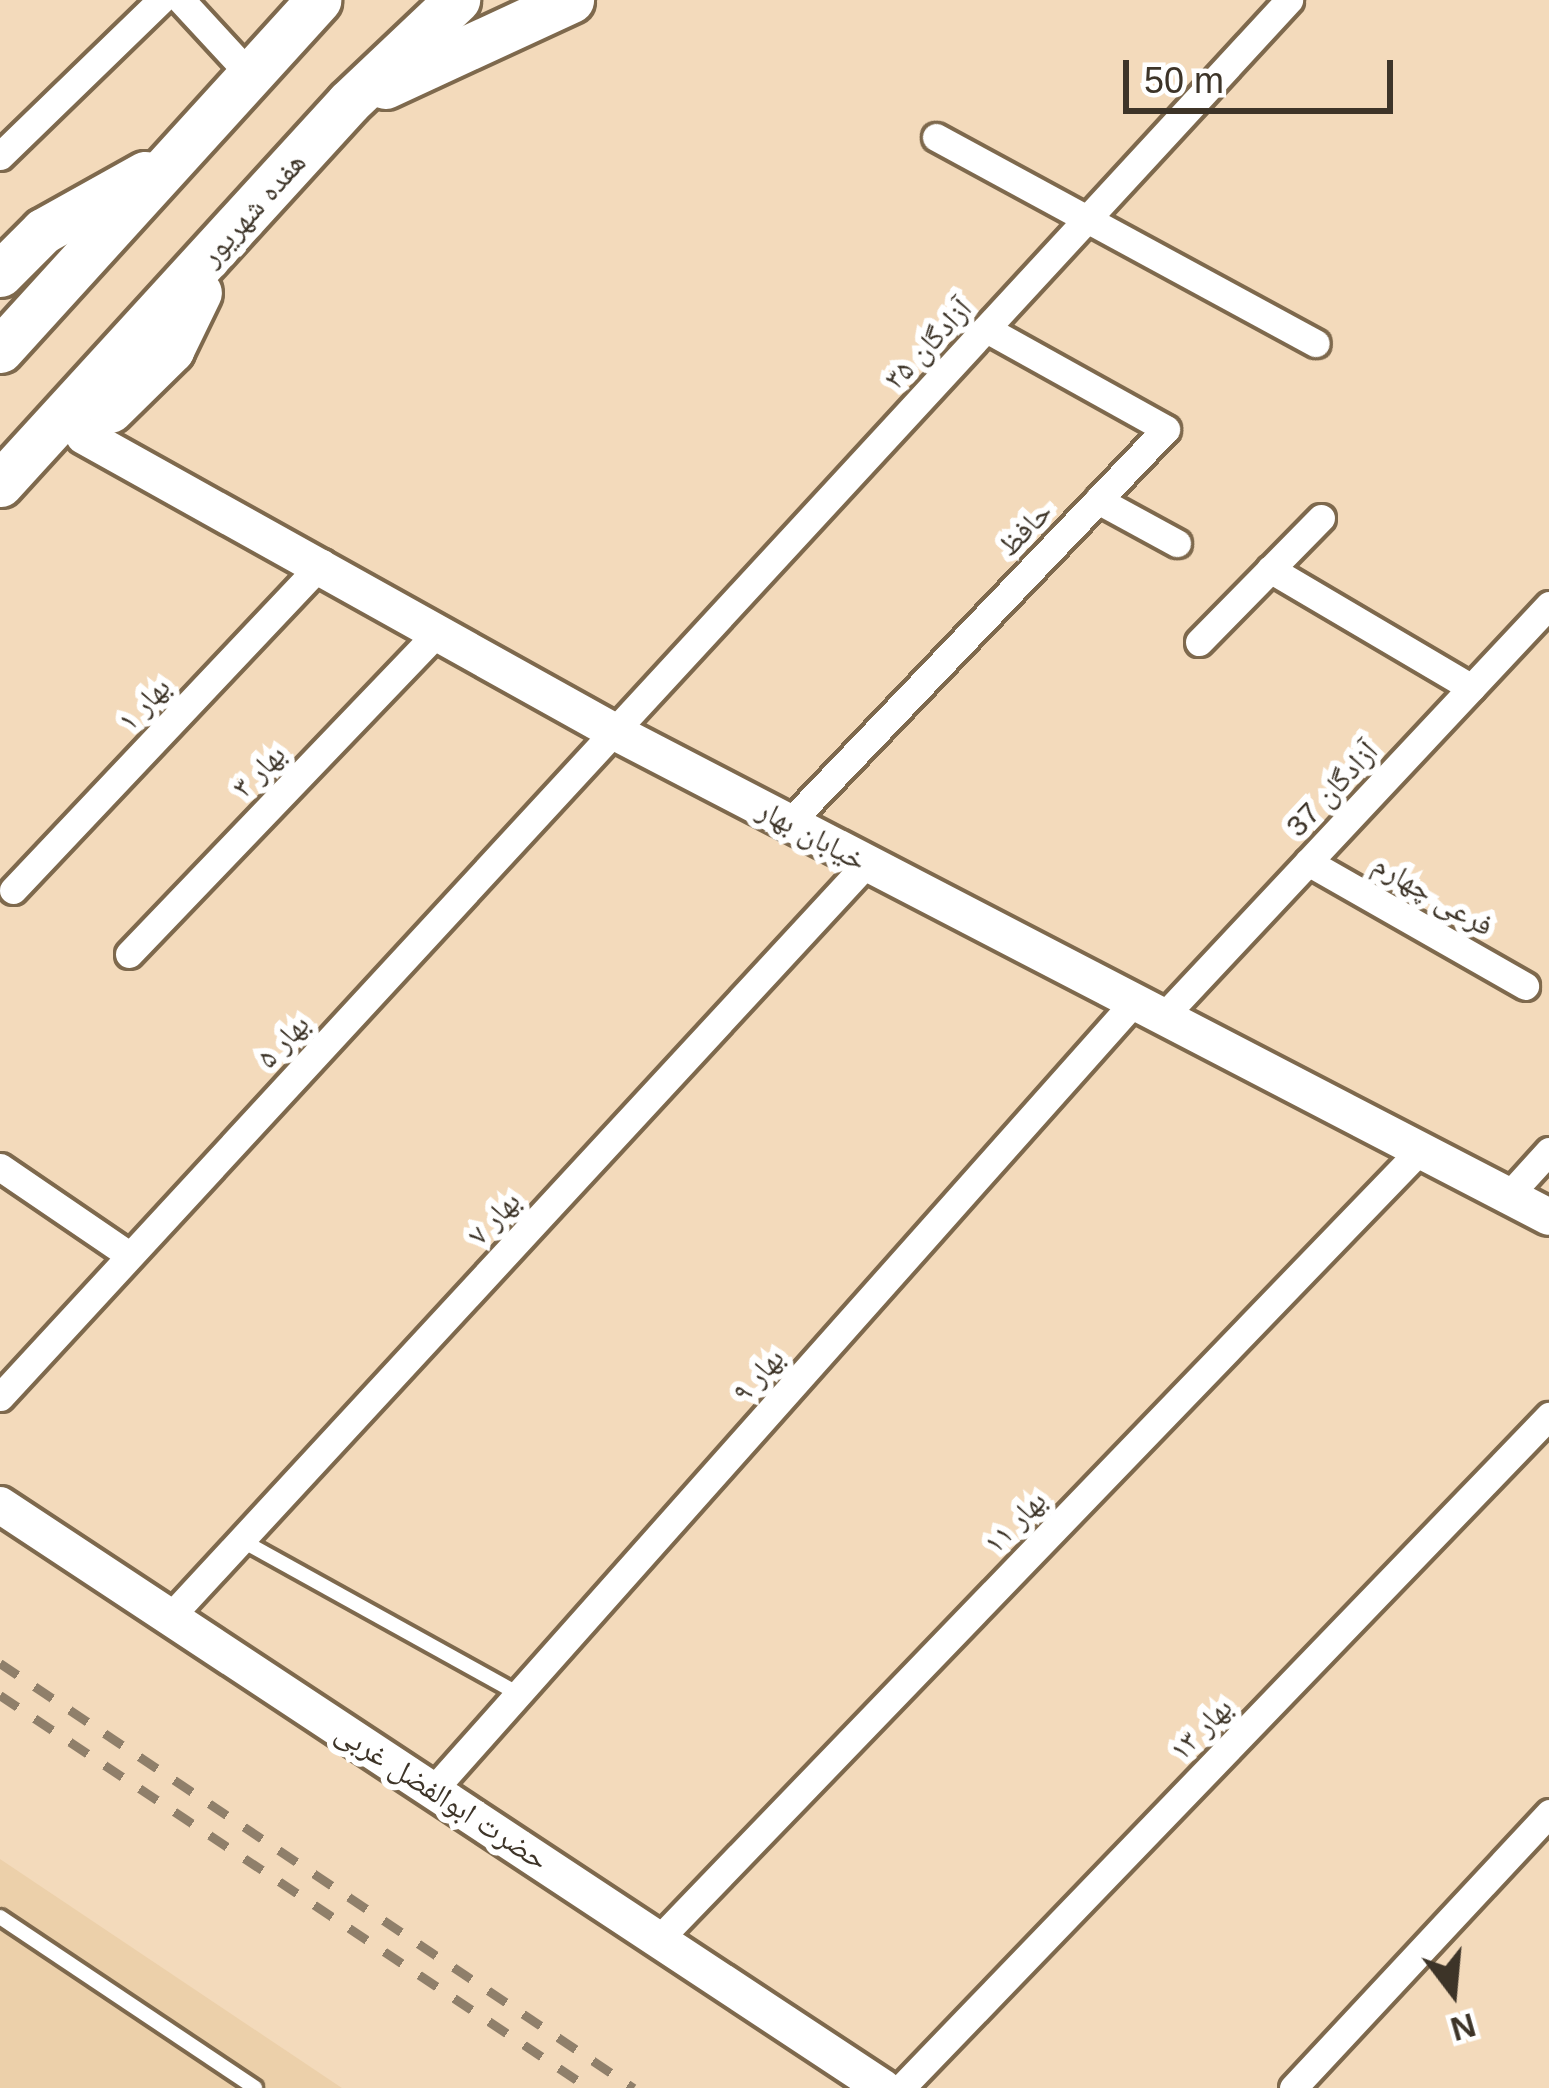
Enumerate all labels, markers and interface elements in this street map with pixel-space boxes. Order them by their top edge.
scale bar [1129,36,1399,110]
text: 50 m [1144,60,1224,101]
street label: هفده شهریور [193,145,313,273]
street label: آزادگان ۳۵ [877,291,979,397]
street label: حافظ [990,494,1060,564]
street label: بهار ۱ [110,670,178,738]
street label: آزادگان 37 [1279,734,1385,844]
street label: بهار ۳ [225,737,293,805]
street label: خیابان بهار [751,791,873,879]
street label: فرعی چهارم [1366,846,1500,944]
street label: بهار ۵ [249,1007,317,1075]
street label: بهار ۷ [460,1184,528,1252]
street label: بهار ۹ [724,1340,792,1410]
street label: بهار ۱۱ [976,1483,1054,1561]
street label: بهار ۱۳ [1162,1690,1240,1768]
street label: حضرت ابوالفضل غربی [329,1714,555,1878]
north arrow [1393,1932,1513,2052]
text: N [1447,2006,1480,2048]

